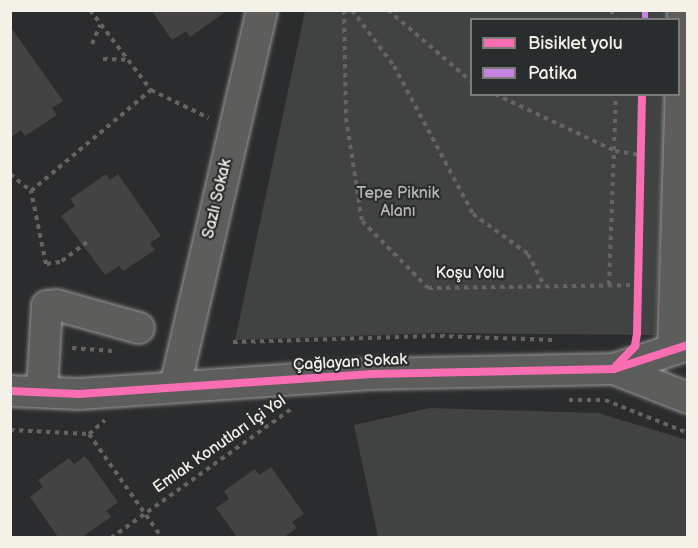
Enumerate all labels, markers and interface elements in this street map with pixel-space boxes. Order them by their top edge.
legend [470,18,680,96]
text: Bisiklet yolu [528,33,623,54]
text: Patika [528,63,577,84]
street label: Sazlı Sokak [200,157,236,241]
park label: Tepe Piknik Alanı [357,184,439,222]
street label: Koşu Yolu [435,264,505,284]
street label: Çağlayan Sokak [292,350,408,376]
street label: Emlak Konutları İçi Yol [150,392,290,498]

